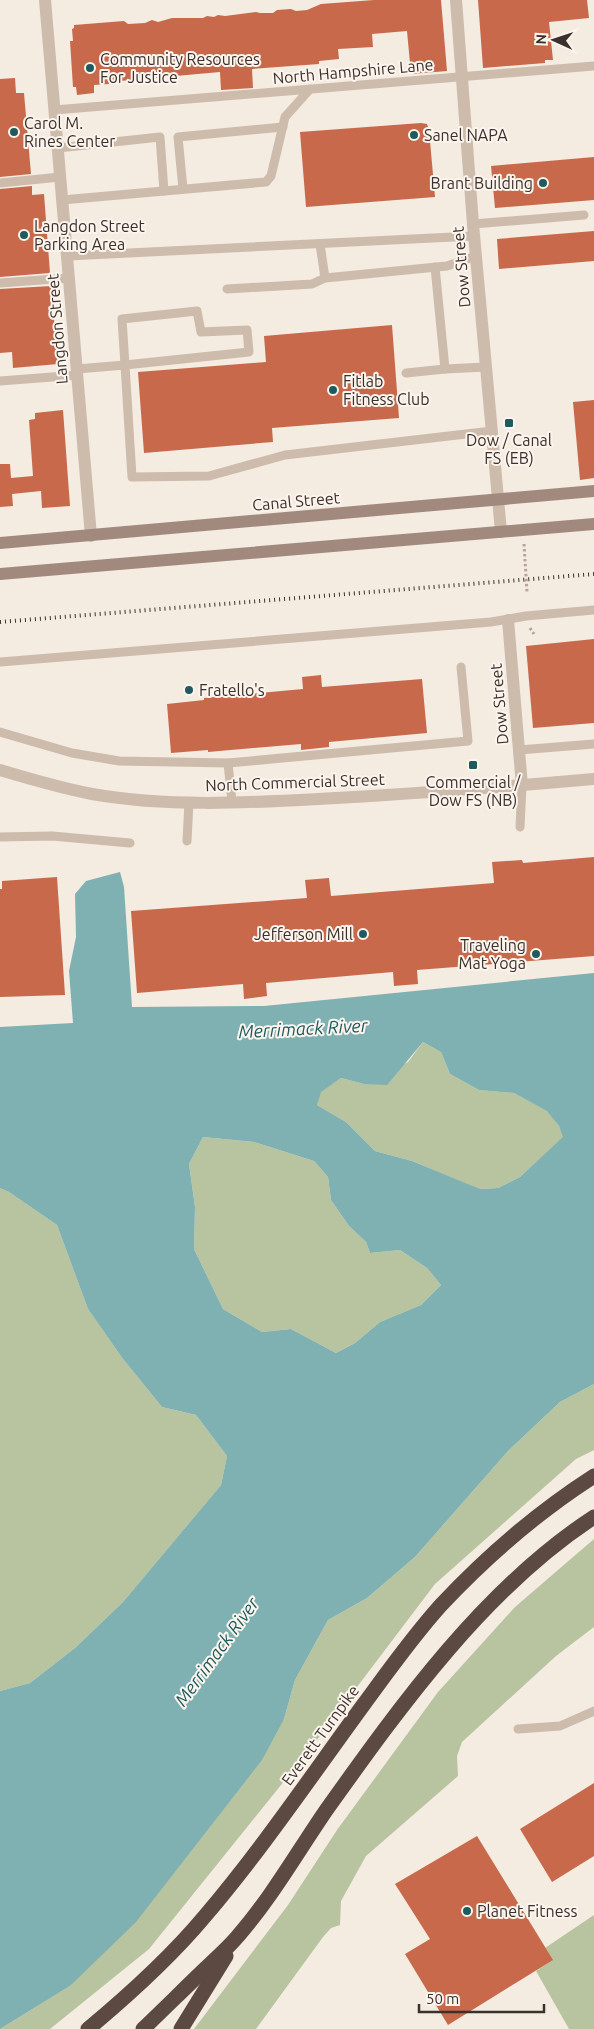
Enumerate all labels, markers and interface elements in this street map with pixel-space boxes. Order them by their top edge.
north arrow [529,15,579,65]
text: N [533,34,549,45]
place label: Community Resources For Justice [100,50,260,86]
street label: North Hampshire Lane [272,55,434,87]
marker: Community Resources For Justice [84,62,96,74]
place label: Carol M. Rines Center [24,114,115,150]
marker: Carol M. Rines Center [8,126,20,138]
place label: Sanel NAPA [424,126,508,144]
marker: Sanel NAPA [408,129,420,141]
place label: Brant Building [431,174,533,192]
marker: Brant Building [537,177,549,189]
place label: Langdon Street Parking Area [34,217,146,253]
street label: Dow Street [448,225,474,308]
marker: Langdon Street Parking Area [18,229,30,241]
street label: Langdon Street [43,272,71,385]
place label: Fitlab Fitness Club [343,372,430,408]
marker: Fitlab Fitness Club [327,384,339,396]
marker: Dow / Canal FS (EB) [503,417,515,429]
place label: Dow / Canal FS (EB) [466,431,552,468]
street label: Canal Street [251,488,341,514]
street label: Dow Street [486,662,512,745]
place label: Fratello's [199,681,265,699]
marker: Fratello's [183,684,195,696]
marker: Commercial / Dow FS (NB) [467,759,479,771]
street label: North Commercial Street [205,770,386,794]
place label: Commercial / Dow FS (NB) [426,773,522,810]
place label: Jefferson Mill [254,925,353,943]
marker: Jefferson Mill [357,928,369,940]
place label: Traveling Mat Yoga [459,936,526,972]
marker: Traveling Mat Yoga [530,948,542,960]
water label: Merrimack River [238,1015,369,1041]
water label: Merrimack River [170,1592,263,1710]
street label: Everett Turnpike [278,1681,362,1789]
place label: Planet Fitness [477,1902,577,1920]
marker: Planet Fitness [461,1905,473,1917]
scale bar [419,1982,544,2014]
text: 50 m [426,1990,459,2007]

